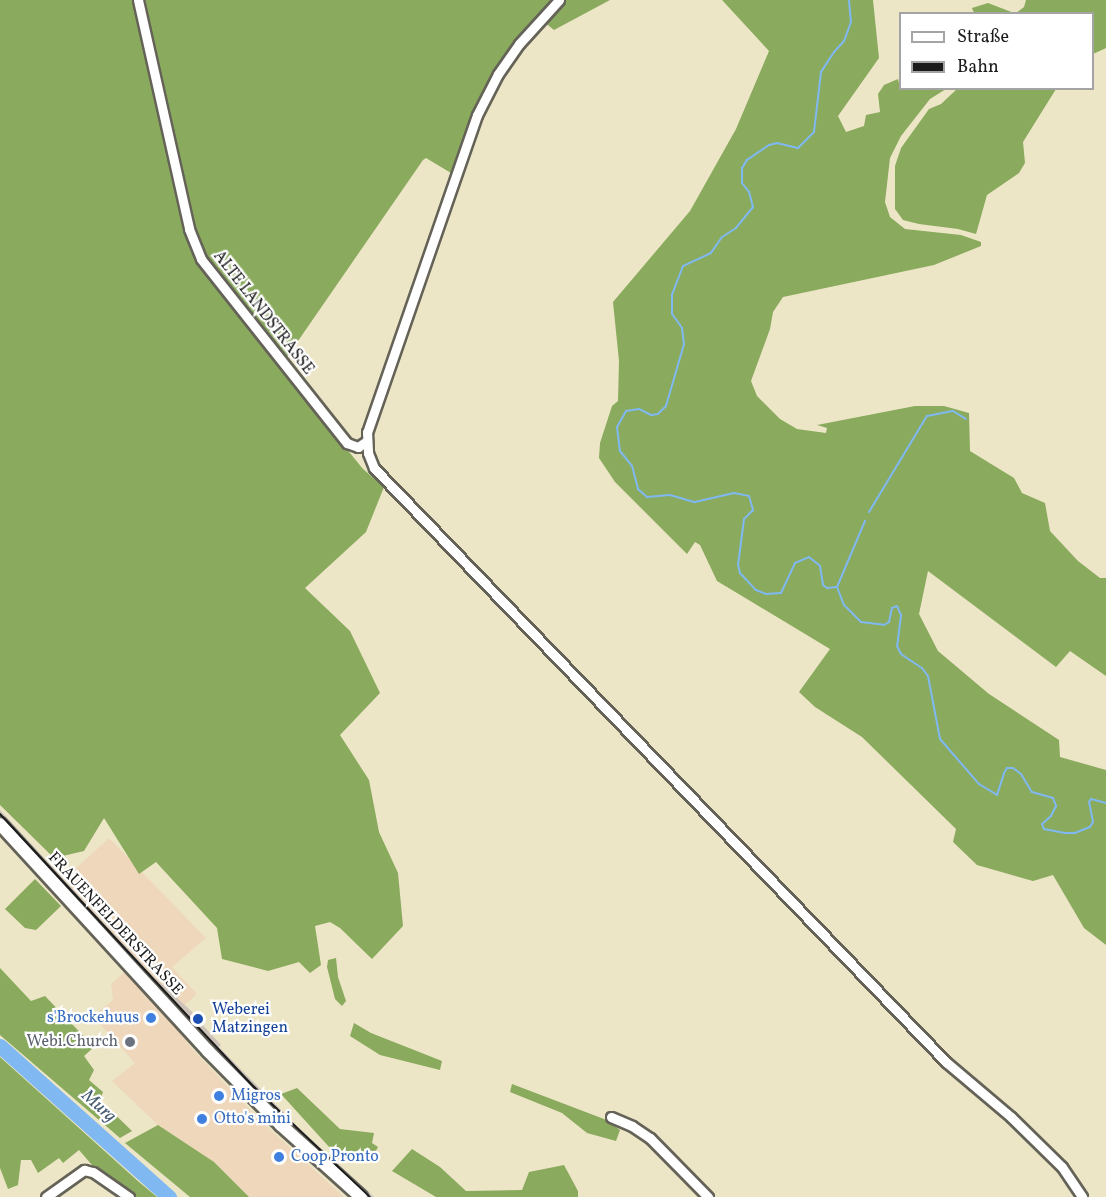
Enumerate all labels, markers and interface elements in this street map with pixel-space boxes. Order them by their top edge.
legend [899,12,1094,90]
text: Straße [957,25,1009,50]
text: Bahn [957,55,999,80]
street label: ALTE LANDSTRASSE [209,247,317,379]
street label: FRAUENFELDERSTRASSE [43,848,187,1000]
place label: Weberei Matzingen [212,1000,288,1038]
place label: s'Brockehuus [47,1008,139,1028]
marker: Weberei Matzingen [189,1010,207,1028]
marker: s'Brockehuus [144,1011,158,1025]
place label: Webi.Church [27,1032,118,1052]
marker: Webi.Church [123,1035,137,1049]
water label: Murg [76,1086,120,1128]
place label: Migros [231,1086,281,1106]
marker: Migros [212,1089,226,1103]
place label: Otto's mini [214,1109,291,1129]
marker: Otto's mini [195,1112,209,1126]
place label: Coop Pronto [291,1147,379,1167]
marker: Coop Pronto [272,1150,286,1164]

